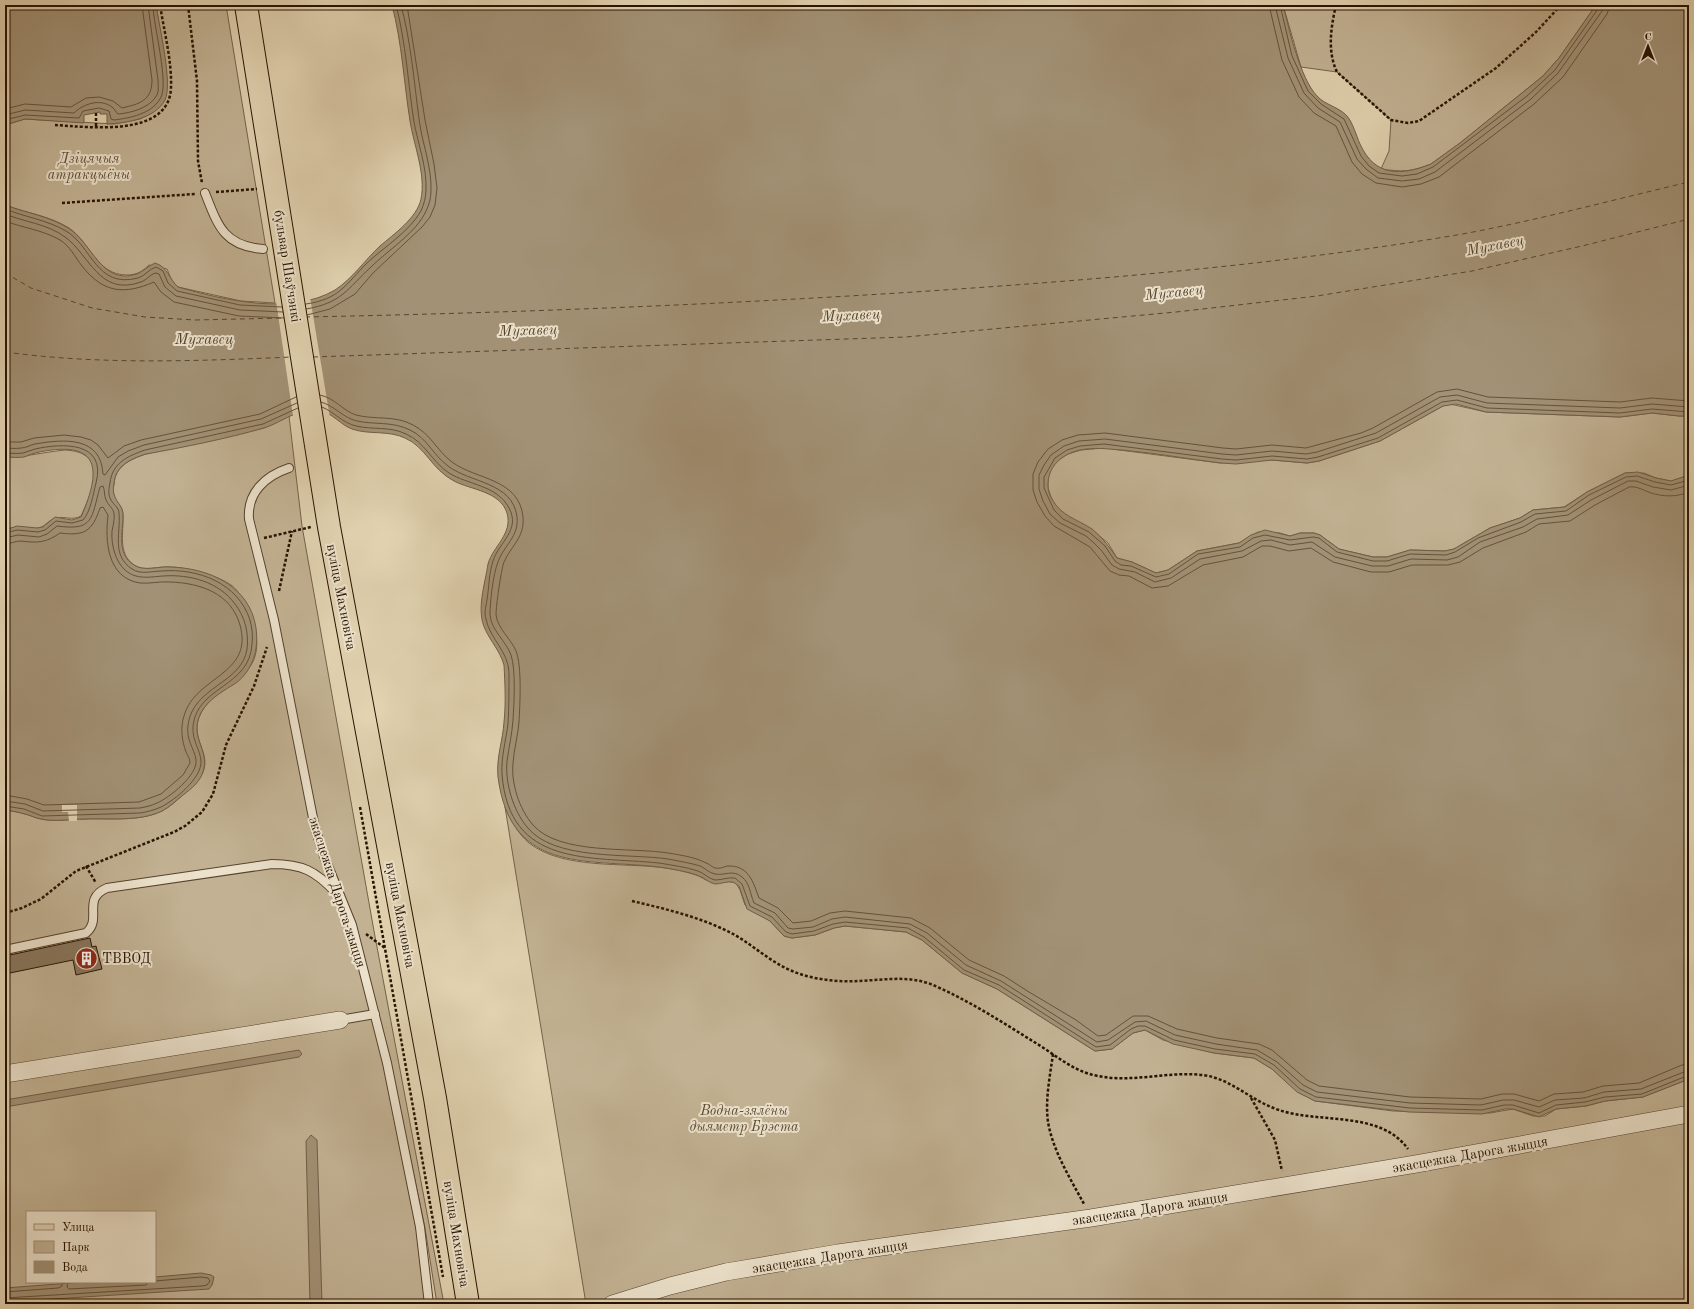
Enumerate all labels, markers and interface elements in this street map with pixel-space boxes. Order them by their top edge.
north arrow [1628,26,1668,66]
text: С [1644,32,1652,43]
park label: Дзіцячыя атракцыёны [48,152,131,183]
street label: бульвар Шаўчэнкі [271,209,303,324]
water label: Мухавец [1464,233,1526,260]
water label: Мухавец [1143,283,1205,304]
water label: Мухавец [820,307,881,326]
water label: Мухавец [497,323,558,340]
water label: Мухавец [174,333,234,348]
street label: вуліца Махновіча [324,543,358,651]
street label: экасцежка Дарога жыцця [306,815,368,969]
street label: вуліца Махновіча [383,861,417,969]
building icon: ТВВОД [73,945,99,971]
place label: ТВВОД [102,952,151,966]
park label: Водна-зялёны дыяметр Брэста [689,1104,799,1135]
street label: экасцежка Дарога жыцця [1391,1134,1549,1176]
street label: вуліца Махновіча [441,1180,471,1288]
street label: экасцежка Дарога жыцця [1071,1190,1229,1228]
legend [26,1211,156,1283]
text: Улица [62,1222,95,1234]
street label: экасцежка Дарога жыцця [751,1238,909,1276]
text: Парк [62,1242,90,1254]
text: Вода [62,1262,88,1274]

